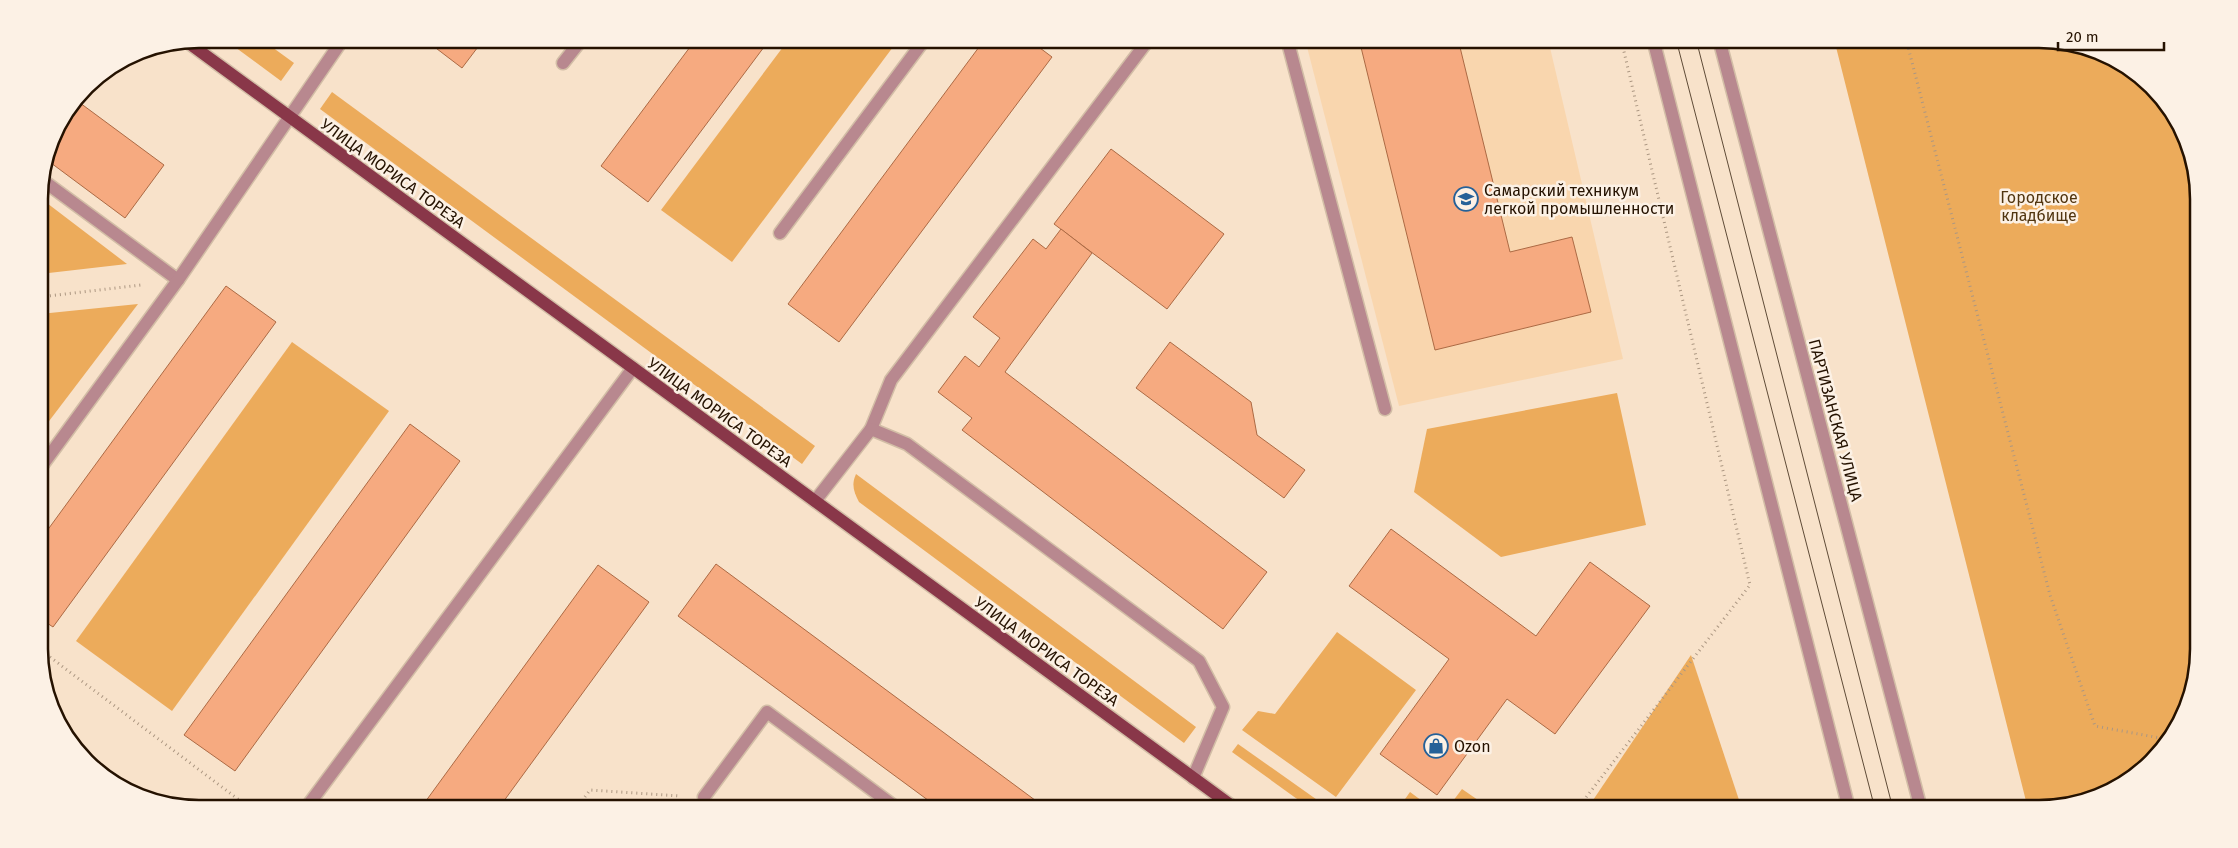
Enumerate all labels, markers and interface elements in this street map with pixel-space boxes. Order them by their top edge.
scale bar [2058,20,2164,52]
text: 20 m [2066,28,2099,46]
street label: УЛИЦА МОРИСА ТОРЕЗА [317,115,469,233]
place label: Самарский техникум легкой промышленности [1484,181,1674,218]
school or university icon: Самарский техникум легкой промышленности [1453,186,1479,212]
park label: Городское кладбище [2000,188,2078,225]
street label: ПАРТИЗАНСКАЯ УЛИЦА [1805,337,1867,504]
street label: УЛИЦА МОРИСА ТОРЕЗА [644,354,796,472]
street label: УЛИЦА МОРИСА ТОРЕЗА [971,593,1123,711]
shop icon: Ozon [1423,733,1449,759]
place label: Ozon [1454,737,1491,756]

